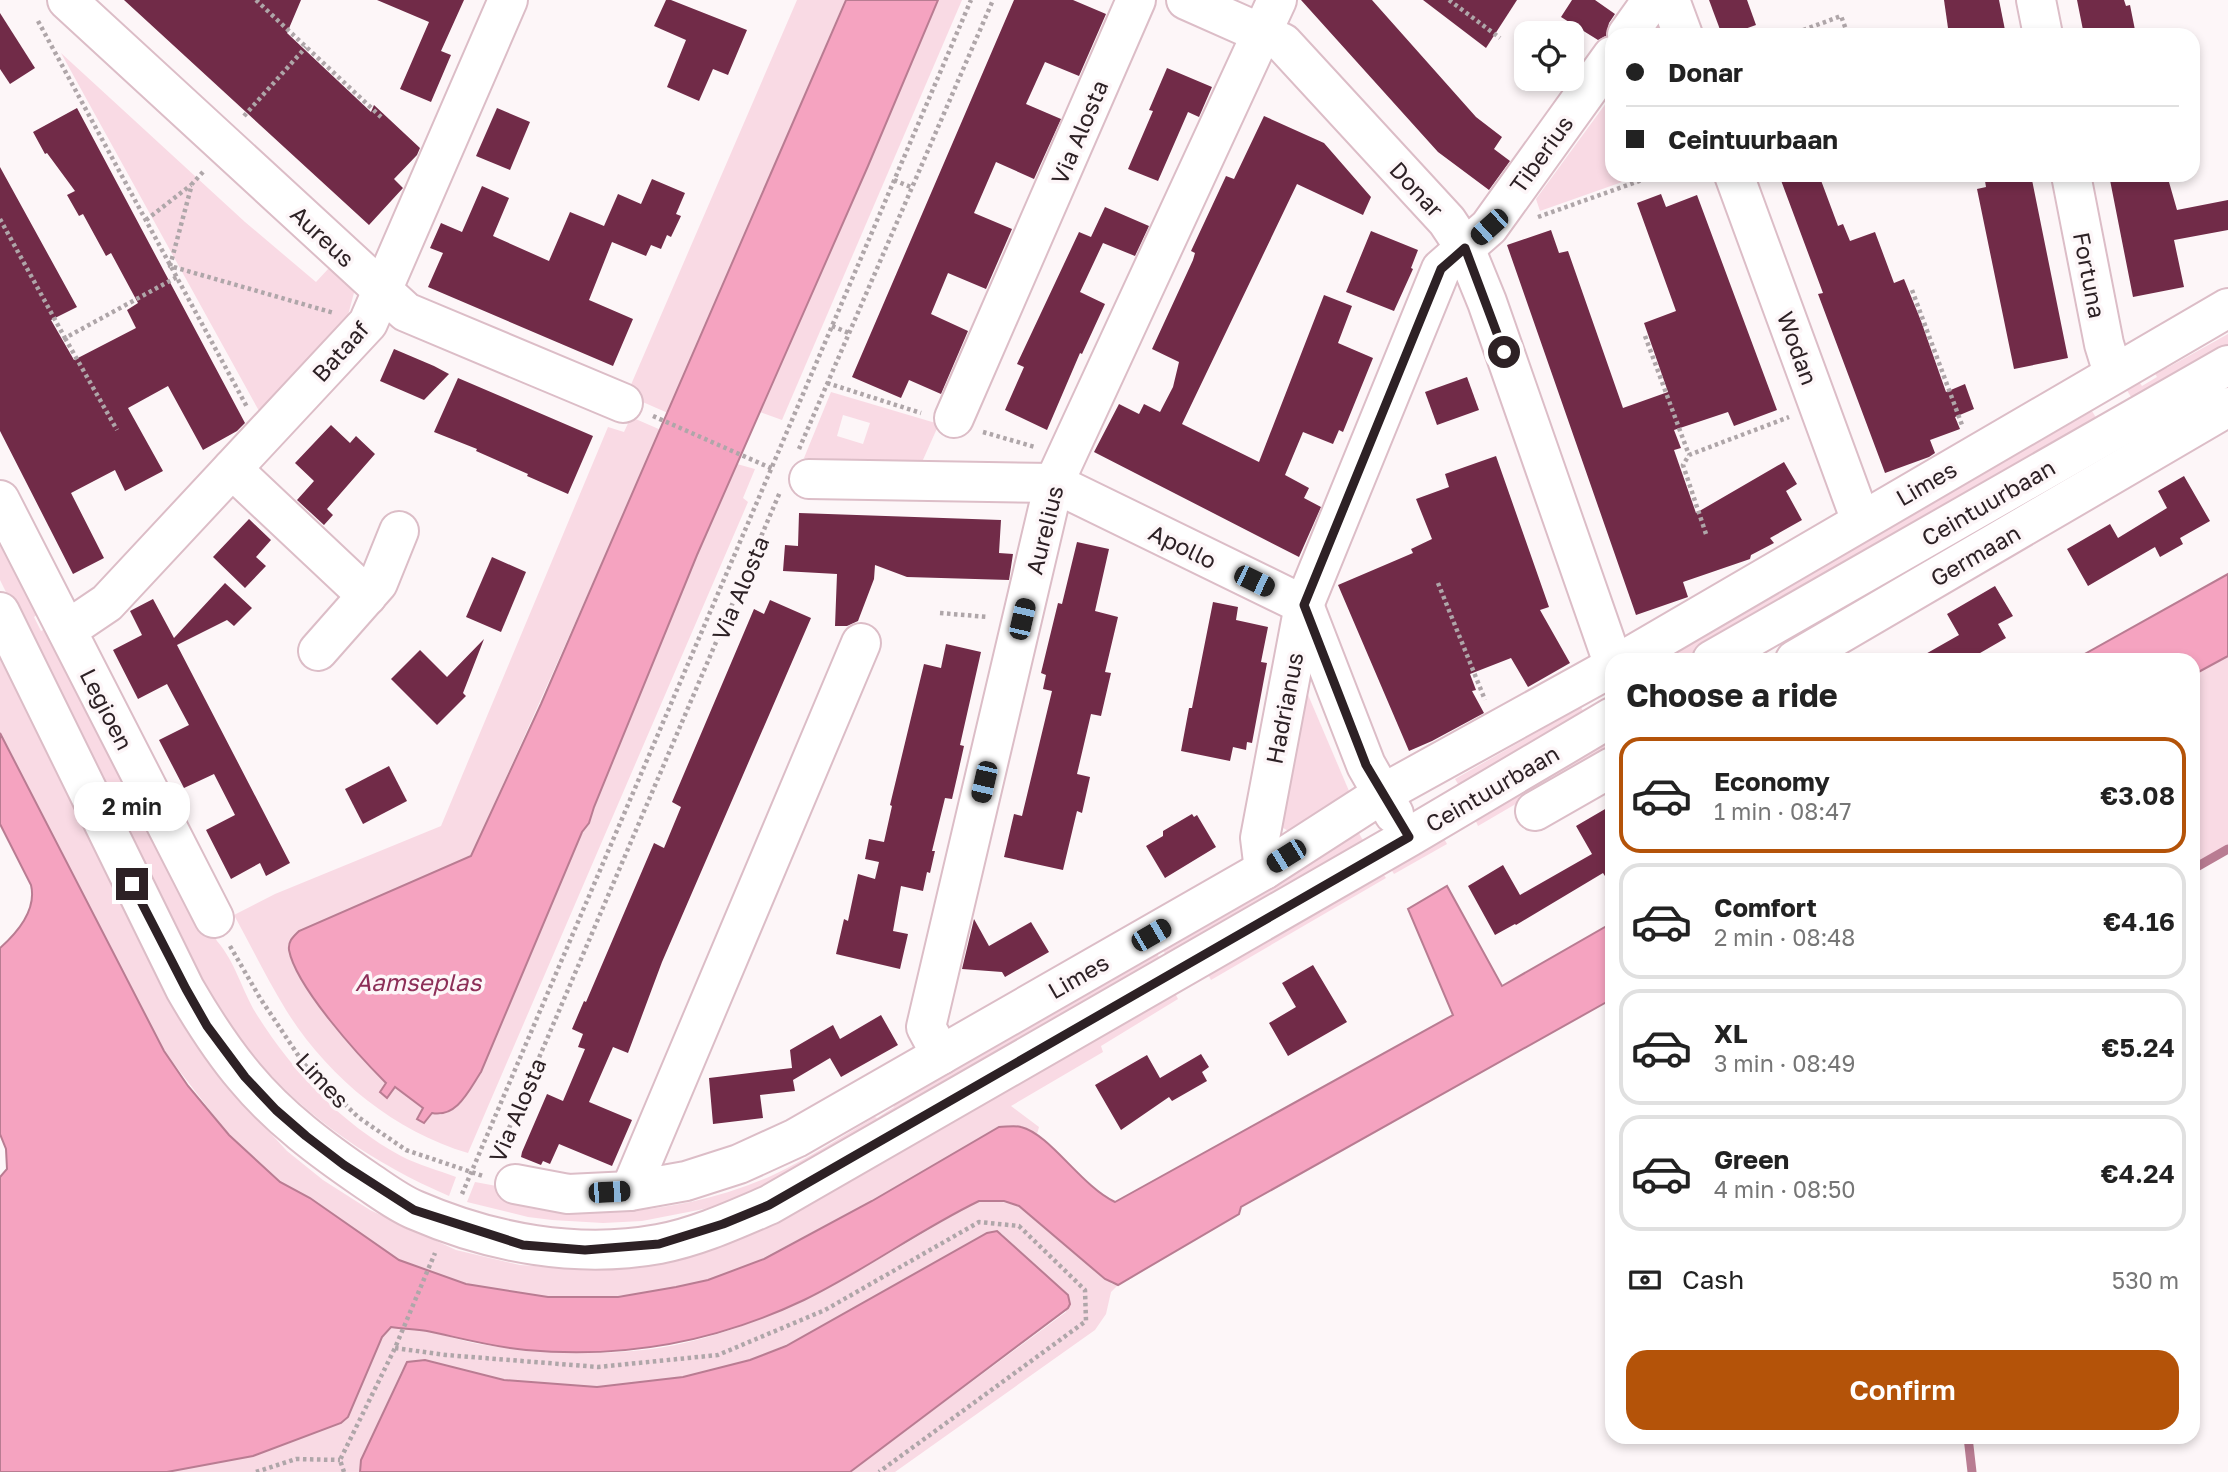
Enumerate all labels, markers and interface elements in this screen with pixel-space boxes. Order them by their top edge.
map controls [1514,21,1584,91]
button: locate [1514,21,1584,91]
text: Donar [1668,57,1743,88]
street label: Via Alosta [1045,76,1113,188]
street label: Tiberius [1503,110,1579,198]
text: Ceintuurbaan [1668,124,1838,155]
street label: Donar [1384,155,1450,223]
street label: Aureus [285,199,361,273]
car [1467,205,1512,249]
street label: Fortuna [2068,230,2112,320]
street label: Wodan [1772,307,1824,389]
street label: Bataaf [306,315,374,387]
route start [1488,336,1520,368]
street label: Ceintuurbaan [1916,453,2060,551]
street label: Limes [1891,455,1961,511]
street label: Aurelius [1019,483,1069,577]
street label: Apollo [1145,518,1221,574]
street label: Germaan [1925,518,2025,592]
street label: Via Alosta [706,532,774,644]
car [1231,562,1278,600]
car [1008,596,1037,642]
street label: Hadrianus [1259,650,1309,766]
street label: Legioen [75,664,139,754]
text: Choose a ride [1626,676,1838,714]
street label: Ceintuurbaan [1420,739,1564,837]
car [970,759,999,805]
icon: car [1630,764,1693,827]
text: Economy [1714,766,1830,797]
text: €3.08 [2100,780,2175,811]
callout: 2 min [74,782,190,832]
text: 2 min [102,792,162,820]
text: 1 min · 08:47 [1714,797,1851,825]
car [1263,836,1310,876]
route end [116,868,148,900]
icon: car [1630,890,1693,953]
text: Comfort [1714,892,1817,923]
text: €4.16 [2103,906,2175,937]
car [1128,915,1175,955]
text: 2 min · 08:48 [1714,923,1855,951]
street label: Limes [1043,948,1113,1004]
water label: Aamseplas [355,967,482,996]
icon: car [1630,1016,1693,1079]
text: XL [1714,1018,1748,1049]
text: €5.24 [2102,1032,2175,1063]
street label: Limes [291,1047,355,1113]
text: 3 min · 08:49 [1714,1049,1855,1077]
street label: Via Alosta [483,1054,551,1166]
icon: car [1630,1142,1693,1205]
text: Green [1714,1144,1789,1175]
text: €4.24 [2101,1158,2175,1189]
text: 4 min · 08:50 [1714,1175,1856,1203]
car [588,1180,631,1204]
icon: cash [1626,1261,1664,1299]
text: Cash [1682,1264,1744,1295]
text: 530 m [2112,1266,2179,1294]
button: Confirm [1626,1350,2179,1430]

